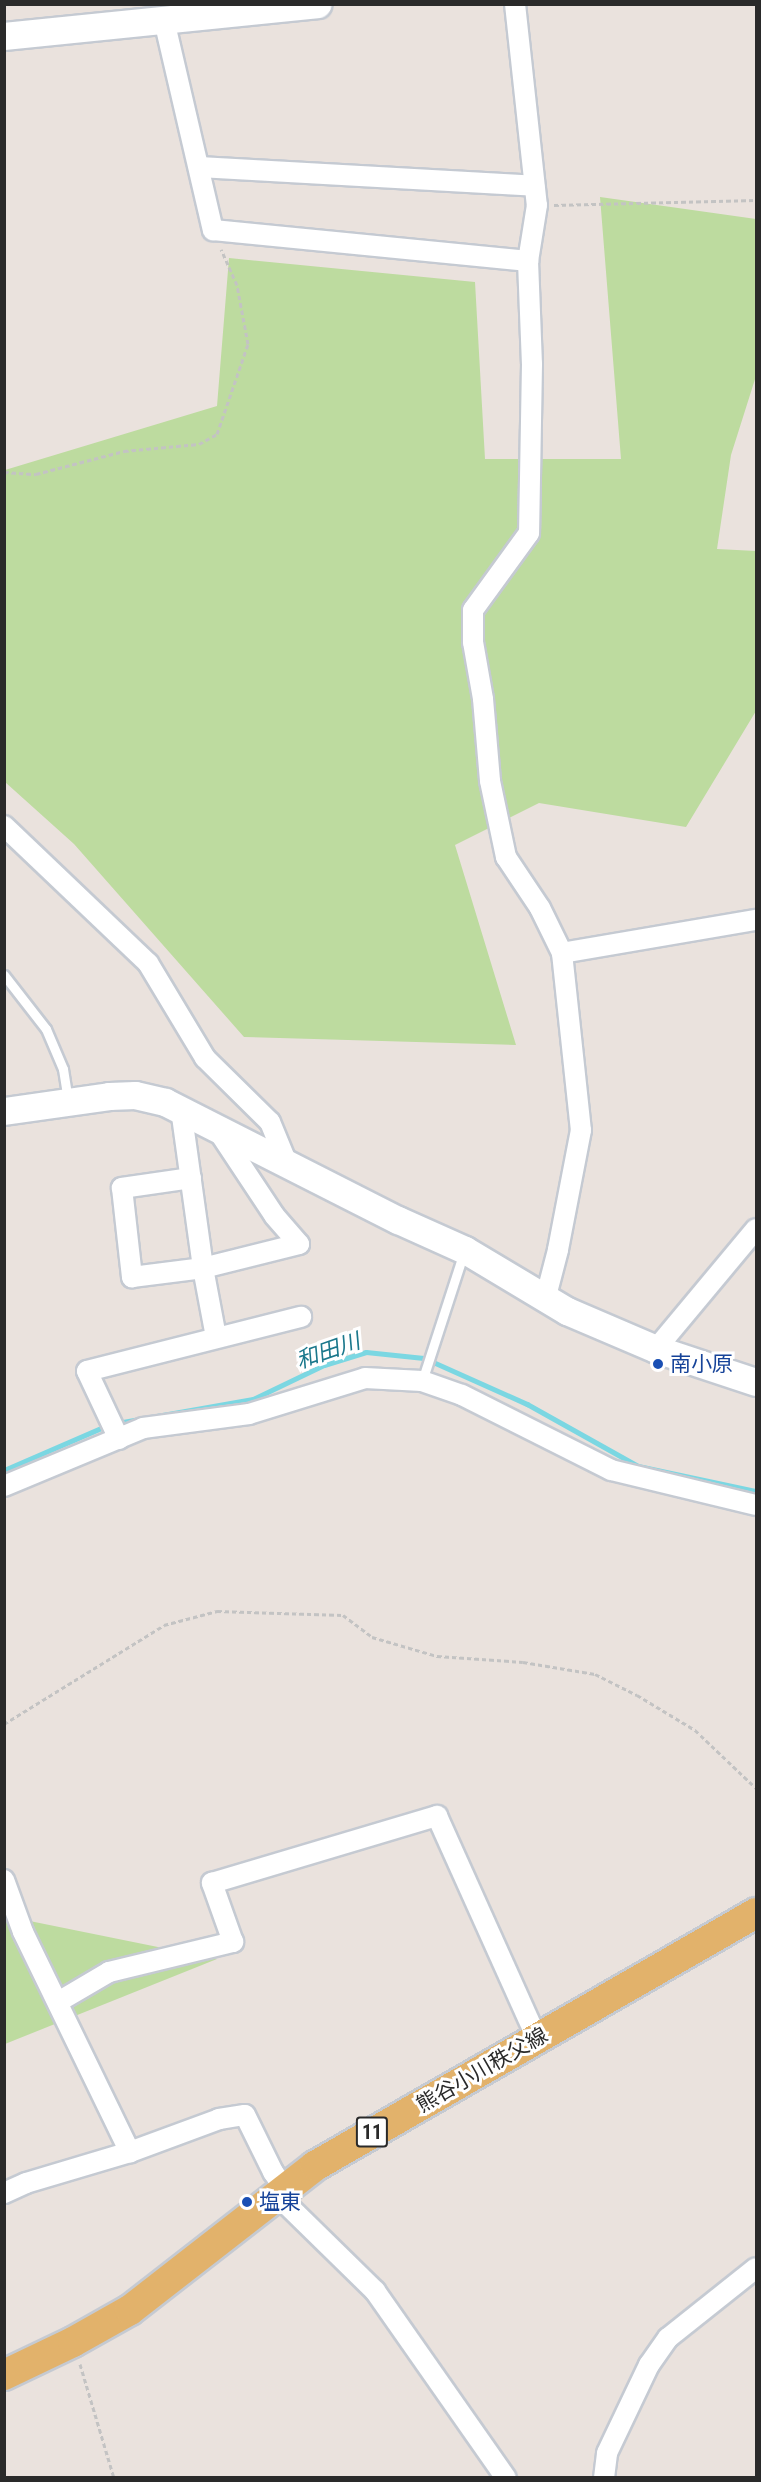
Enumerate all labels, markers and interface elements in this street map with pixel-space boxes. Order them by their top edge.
water label: 和田川 [293,1328,363,1374]
place label: 南小原 [670,1351,733,1377]
marker: 南小原 [651,1357,665,1371]
street label: 熊谷小川秩父線 [412,2022,552,2118]
road number: 11 [356,2115,388,2149]
place label: 塩東 [259,2189,301,2215]
marker: 塩東 [240,2195,254,2209]

